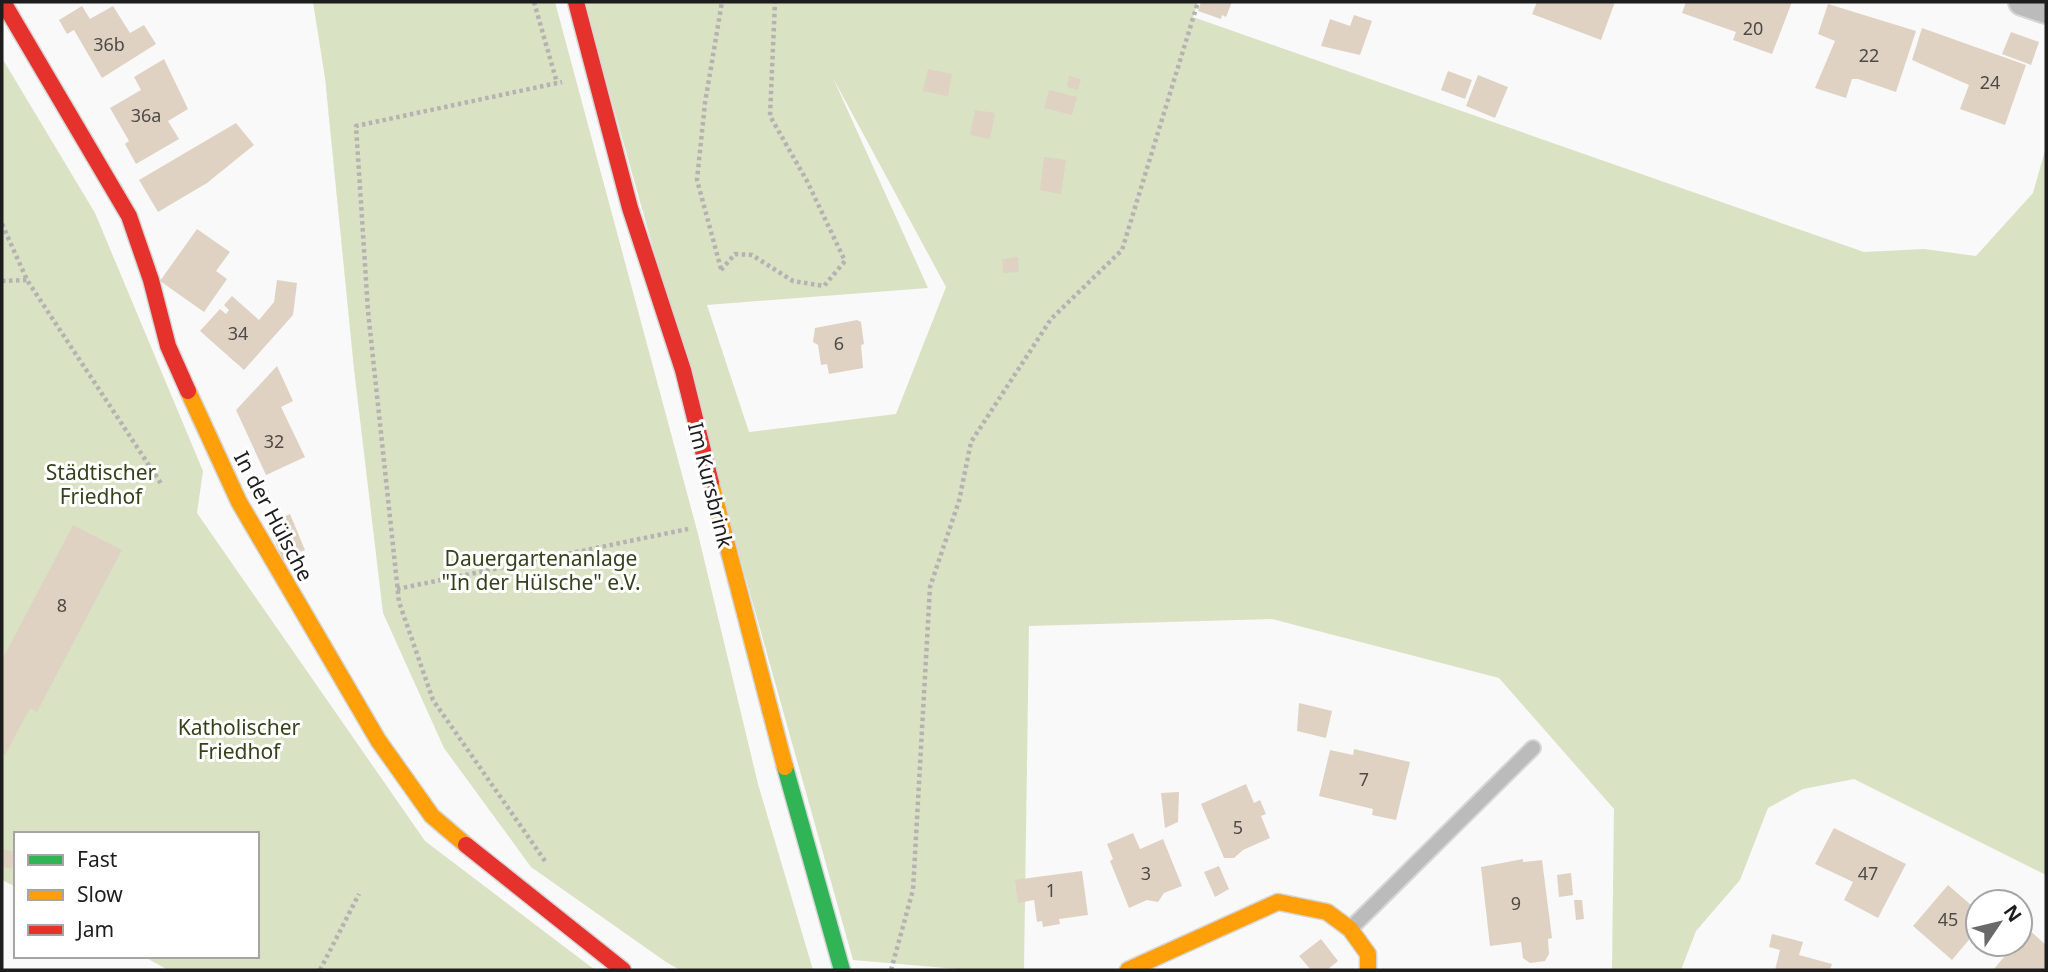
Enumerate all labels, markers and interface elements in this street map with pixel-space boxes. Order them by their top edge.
house number: 20 [1743,16,1763,40]
house number: 36b [93,32,125,56]
house number: 22 [1859,43,1879,67]
house number: 24 [1980,70,2000,94]
house number: 36a [131,103,161,127]
house number: 34 [228,321,248,345]
house number: 6 [834,331,844,355]
street label: Im Kursbrink [682,419,740,551]
house number: 32 [264,429,284,453]
street label: In der Hülsche [228,446,320,586]
park label: Städtischer Friedhof [46,458,157,510]
park label: Dauergartenanlage "In der Hülsche" e.V. [441,544,641,596]
house number: 8 [57,593,67,617]
park label: Katholischer Friedhof [178,713,301,765]
house number: 7 [1359,767,1369,791]
house number: 5 [1233,815,1243,839]
legend [14,832,259,958]
text: Fast [77,845,118,873]
house number: 3 [1141,861,1151,885]
house number: 47 [1858,861,1878,885]
house number: 1 [1046,878,1056,902]
text: Slow [77,880,123,908]
north arrow [1964,888,2034,958]
house number: 9 [1511,891,1521,915]
text: N [1998,899,2028,927]
house number: 45 [1938,907,1958,931]
text: Jam [75,915,114,943]

